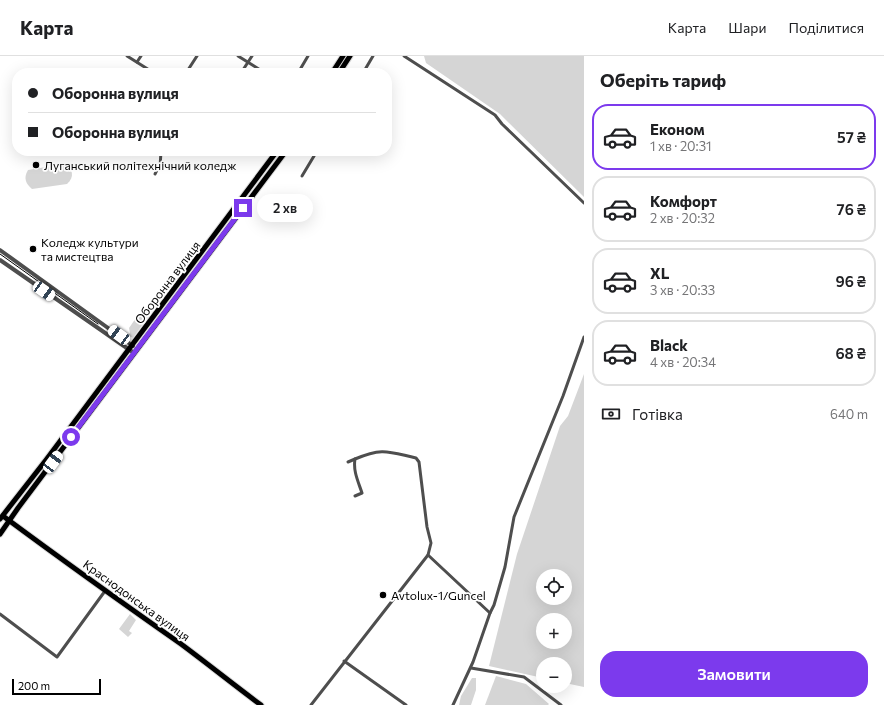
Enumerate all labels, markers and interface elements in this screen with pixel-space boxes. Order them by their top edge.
text: Карта [20,16,73,39]
text: Карта [668,19,706,36]
text: Шари [728,19,766,36]
text: Поділитися [788,19,864,36]
text: Оберіть тариф [600,69,726,91]
text: Оборонна вулиця [52,84,179,102]
icon: car [602,119,638,155]
text: Економ [650,120,705,138]
text: Оборонна вулиця [52,123,179,141]
text: 57 ₴ [837,128,866,146]
text: 1 хв · 20:31 [650,138,712,154]
place label: Луганський політехнічний коледж [44,158,237,172]
marker: Луганський політехнічний коледж [31,160,41,170]
icon: car [602,191,638,227]
text: Комфорт [650,192,717,210]
callout: 2 хв [257,194,313,222]
route end [234,199,252,217]
text: 2 хв [273,200,297,216]
text: 76 ₴ [837,200,866,218]
text: 2 хв · 20:32 [650,210,715,226]
place label: Коледж культури та мистецтва [41,235,139,263]
street label: Оборонна вулиця [131,238,203,326]
marker: Коледж культури та мистецтва [28,244,38,254]
icon: car [602,263,638,299]
text: XL [650,264,669,282]
text: 96 ₴ [835,272,866,290]
car [31,279,57,303]
text: 3 хв · 20:33 [650,282,715,298]
car [106,323,132,347]
icon: car [602,335,638,371]
text: Black [650,336,688,354]
text: 68 ₴ [835,344,866,362]
text: 4 хв · 20:34 [650,354,716,370]
icon: cash [600,403,622,425]
text: Готівка [632,405,683,423]
text: 640 m [830,406,868,422]
route start [62,428,80,446]
car [41,449,65,475]
street label: Краснодонська вулиця [81,557,193,643]
map controls [536,569,572,693]
button: locate [536,569,572,605]
place label: Avtolux-1/Guncel [391,588,486,602]
marker: Avtolux-1/Guncel [378,590,388,600]
button: + [536,613,572,649]
button: Замовити [600,651,868,697]
button: − [536,657,572,693]
scale bar [12,677,101,696]
text: 200 m [18,679,50,692]

